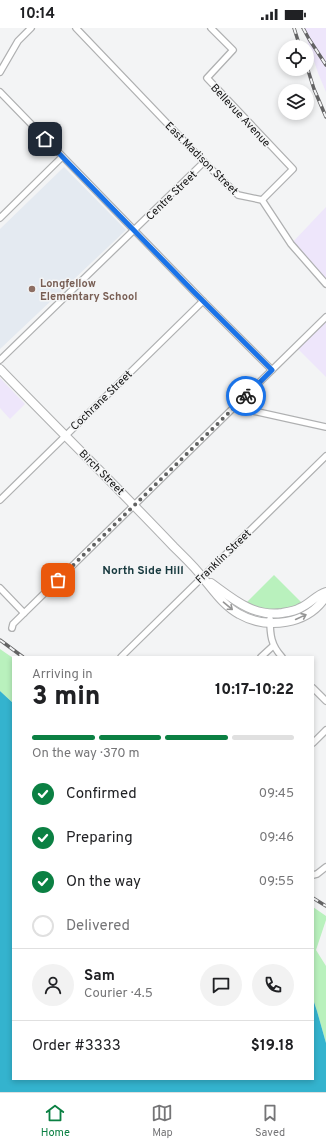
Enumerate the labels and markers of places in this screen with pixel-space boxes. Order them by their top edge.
pin [28,122,62,156]
place label: Longfellow Elementary School [40,277,137,304]
marker: Longfellow Elementary School [27,284,37,294]
pin [41,563,75,597]

